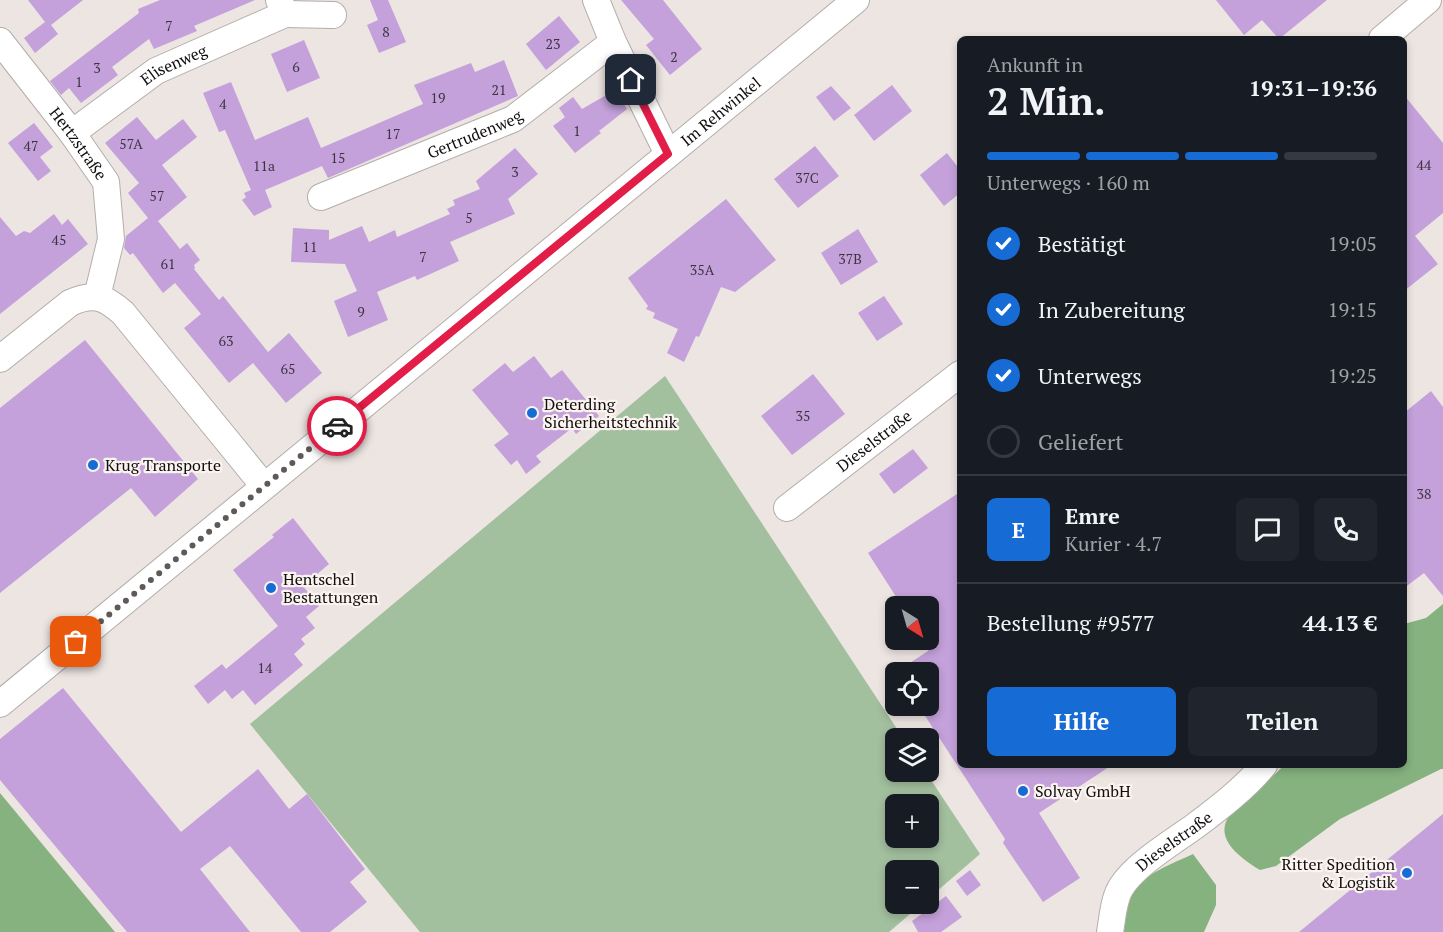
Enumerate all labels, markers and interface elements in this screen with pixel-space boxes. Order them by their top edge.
house number: 7 [165,16,173,35]
house number: 8 [382,22,390,41]
house number: 23 [546,34,560,53]
street label: Elisenweg [136,39,211,90]
house number: 2 [670,47,678,66]
text: Ankunft in [987,51,1083,78]
pin [605,54,656,105]
house number: 6 [292,57,300,76]
house number: 3 [93,58,101,77]
icon: home [614,63,647,96]
house number: 1 [75,72,83,91]
street label: Im Rehwinkel [676,72,765,151]
text: 19:31–19:36 [1249,73,1377,102]
text: 2 Min. [987,74,1105,126]
house number: 21 [492,80,506,99]
house number: 19 [431,88,445,107]
house number: 4 [219,94,227,113]
street label: Hertzstraße [45,102,112,184]
street label: Gertrudenweg [424,104,527,164]
house number: 1 [573,121,581,140]
house number: 17 [386,124,400,143]
house number: 57A [119,134,143,153]
house number: 47 [24,136,38,155]
house number: 15 [331,148,345,167]
house number: 44 [1417,155,1432,174]
house number: 11a [253,156,275,175]
house number: 3 [511,162,519,181]
house number: 37C [795,168,819,187]
text: Unterwegs · 160 m [987,169,1150,196]
house number: 57 [150,186,164,205]
house number: 5 [465,208,473,227]
icon: check [987,227,1020,260]
text: Bestätigt [1038,229,1126,258]
house number: 45 [52,230,66,249]
text: 19:05 [1328,230,1377,257]
house number: 11 [303,237,317,256]
house number: 7 [419,247,427,266]
house number: 37B [838,249,862,268]
house number: 61 [161,254,175,273]
house number: 35A [690,260,715,279]
icon: check [987,293,1020,326]
text: In Zubereitung [1038,295,1185,324]
text: 19:15 [1328,296,1377,323]
house number: 9 [357,302,365,321]
house number: 63 [219,331,233,350]
house number: 65 [281,359,295,378]
icon: check [987,359,1020,392]
text: Unterwegs [1038,361,1142,390]
text: 19:25 [1328,362,1377,389]
place label: Deterding Sicherheitstechnik [544,393,678,433]
courier [307,396,367,456]
street label: Dieselstraße [832,405,916,477]
marker: Deterding Sicherheitstechnik [525,406,539,420]
house number: 35 [796,406,810,425]
icon: car [321,410,354,443]
text: Geliefert [1038,427,1123,456]
place label: Krug Transporte [105,454,221,476]
marker: Krug Transporte [86,458,100,472]
house number: 38 [1417,484,1431,503]
button: chat [1236,498,1299,561]
button: phone [1314,498,1377,561]
text: Emre [1065,501,1120,530]
text: E [1012,515,1025,544]
text: Kurier · 4.7 [1065,530,1162,557]
place label: Hentschel Bestattungen [283,568,379,608]
marker: Hentschel Bestattungen [264,581,278,595]
north arrow [885,596,939,650]
map controls [885,596,939,914]
text: Bestellung #9577 [987,608,1155,637]
text: 44.13 € [1302,608,1377,637]
pin [50,616,101,667]
icon: bag [59,625,92,658]
house number: 14 [258,658,273,677]
button: locate [885,662,939,716]
button: Hilfe [987,687,1176,756]
button: Teilen [1188,687,1377,756]
button: layers [885,728,939,782]
place label: Solvay GmbH [1035,780,1131,802]
marker: Solvay GmbH [1016,784,1030,798]
button: + [885,794,939,848]
street label: Dieselstraße [1131,806,1217,876]
place label: Ritter Spedition & Logistik [1282,853,1396,893]
button: − [885,860,939,914]
marker: Ritter Spedition & Logistik [1400,866,1414,880]

